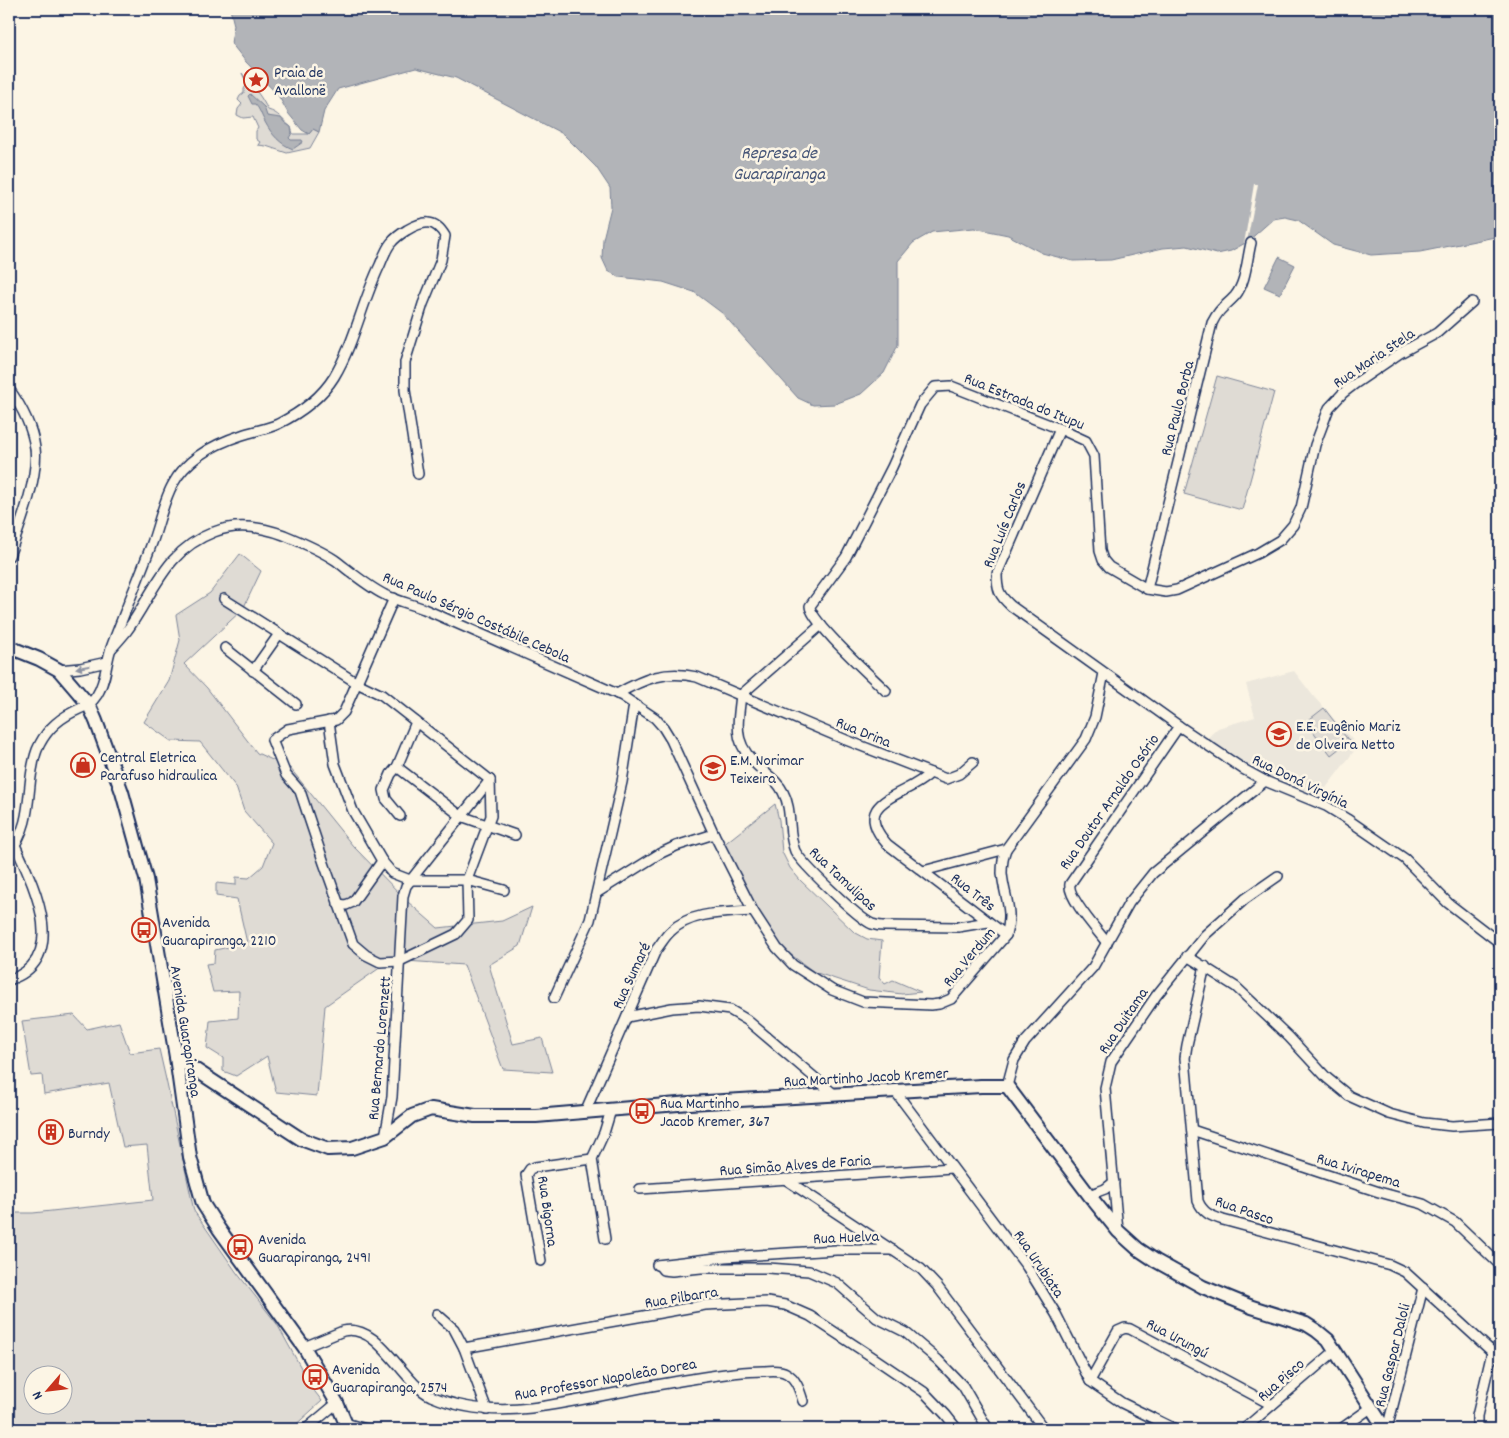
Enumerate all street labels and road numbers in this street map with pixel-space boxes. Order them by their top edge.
street label: Rua Maria Stela [1329,323,1420,395]
street label: Rua Paulo Borba [1156,358,1201,459]
street label: Rua Estrada do Itupu [960,368,1088,437]
street label: Rua Luís Carlos [977,478,1033,572]
street label: Rua Paulo Sérgio Costábile Cebola [379,566,574,670]
street label: Rua Drina [832,712,895,755]
street label: Rua Doutor Arnaldo Osório [1054,730,1166,875]
street label: Rua Doná Virgínia [1248,749,1352,816]
street label: Rua Tamulipas [803,842,882,918]
street label: Rua Três [945,868,1000,918]
street label: Rua Verdum [938,923,1002,993]
street label: Rua Sumaré [607,939,658,1013]
street label: Avenida Guarapiranga [163,964,206,1099]
street label: Rua Bernardo Lorenzett [363,975,398,1121]
street label: Rua Duitama [1093,983,1155,1059]
street label: Rua Martinho Jacob Kremer [783,1063,949,1094]
street label: Rua Ivirapema [1313,1148,1404,1195]
street label: Rua Simão Alves de Faria [719,1150,872,1183]
street label: Rua Bigorna [530,1174,563,1249]
street label: Rua Pasco [1212,1191,1277,1232]
street label: Rua Huelva [813,1226,880,1251]
street label: Rua Urubiata [1007,1226,1069,1303]
street label: Rua Pilbarra [643,1281,720,1316]
street label: Rua Gaspar Daloli [1369,1301,1417,1410]
street label: Rua Urungú [1142,1313,1212,1365]
street label: Rua Professor Napoleão Dorea [513,1353,699,1408]
street label: Rua Pisco [1253,1354,1310,1408]

